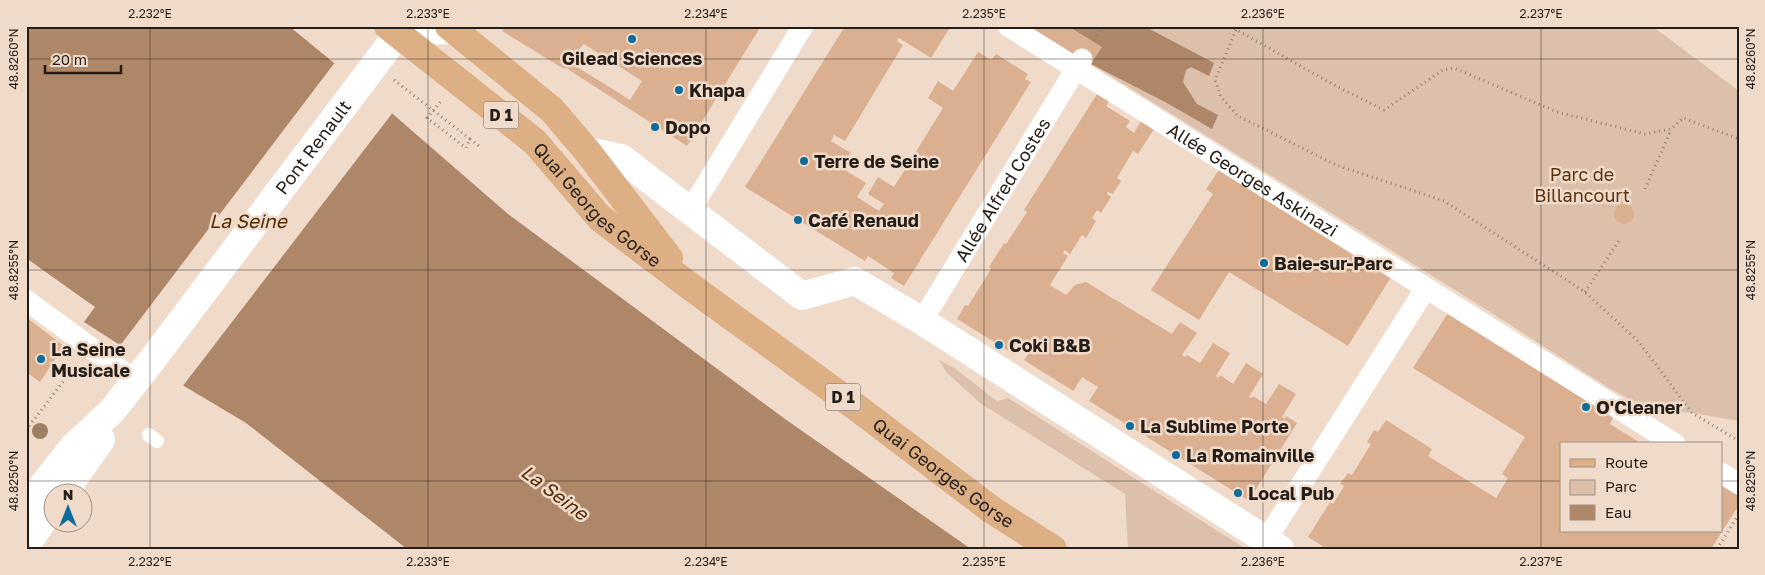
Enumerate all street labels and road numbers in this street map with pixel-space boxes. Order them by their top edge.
street label: Pont Renault [270,95,355,198]
road number: D 1 [484,102,518,128]
street label: Allée Alfred Costes [950,113,1055,266]
street label: Allée Georges Askinazi [1164,118,1342,241]
street label: Quai Georges Gorse [529,137,666,272]
road number: D 1 [826,384,860,411]
street label: Quai Georges Gorse [869,413,1018,532]

